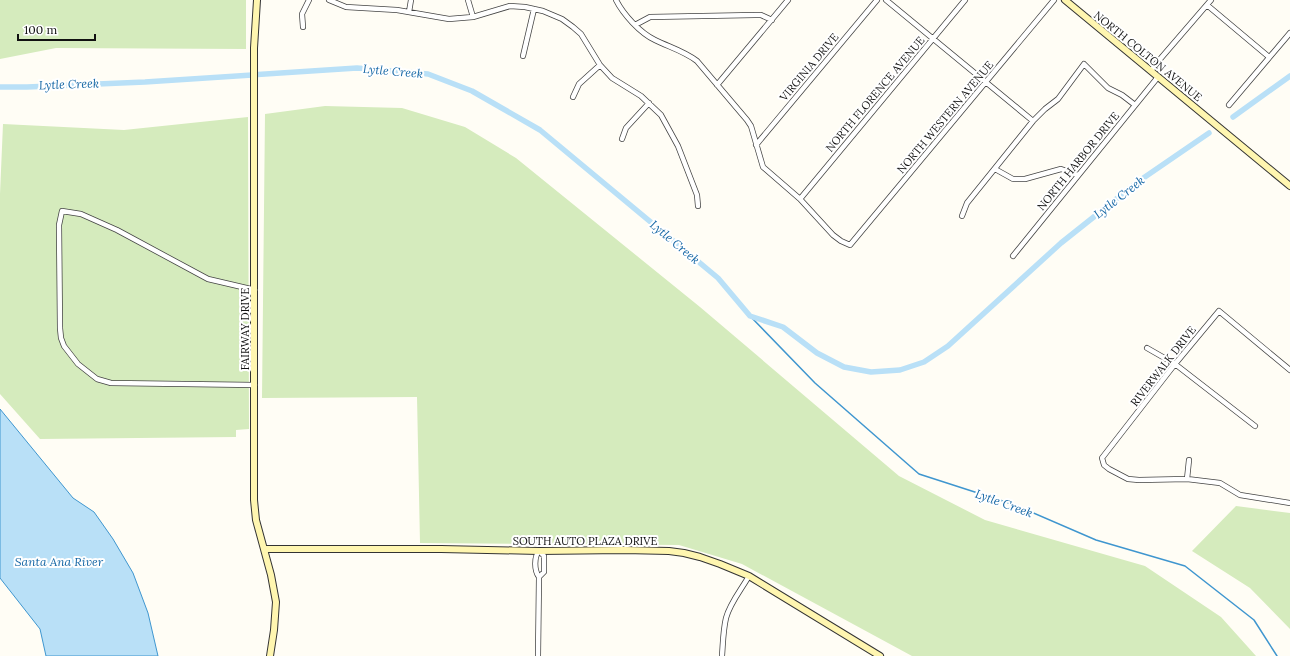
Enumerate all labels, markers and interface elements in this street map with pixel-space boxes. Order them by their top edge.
street label: NORTH COLTON AVENUE [1091,8,1205,104]
scale bar [18,16,95,42]
text: 100 m [24,22,57,37]
street label: VIRGINIA DRIVE [776,30,842,105]
street label: NORTH FLORENCE AVENUE [822,33,928,155]
street label: NORTH WESTERN AVENUE [894,58,996,176]
water label: Lytle Creek [362,61,424,81]
water label: Lytle Creek [39,75,99,93]
street label: NORTH HARBOR DRIVE [1034,109,1122,213]
water label: Lytle Creek [1091,173,1147,221]
water label: Lytle Creek [647,217,703,267]
street label: FAIRWAY DRIVE [238,288,252,370]
street label: RIVERWALK DRIVE [1127,323,1199,409]
water label: Lytle Creek [973,486,1035,520]
street label: SOUTH AUTO PLAZA DRIVE [513,534,657,548]
water label: Santa Ana River [15,554,104,569]

